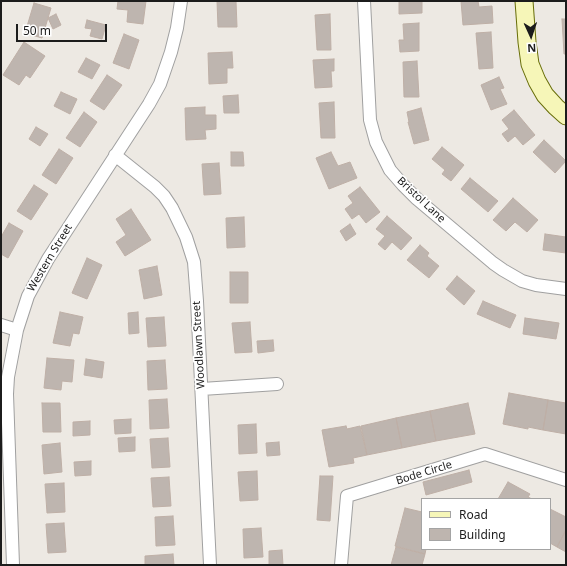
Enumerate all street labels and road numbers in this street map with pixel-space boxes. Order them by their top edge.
street label: Bristol Lane [394,174,448,226]
street label: Western Street [25,222,75,294]
street label: Woodlawn Street [190,301,208,389]
street label: Bode Circle [394,458,454,488]

